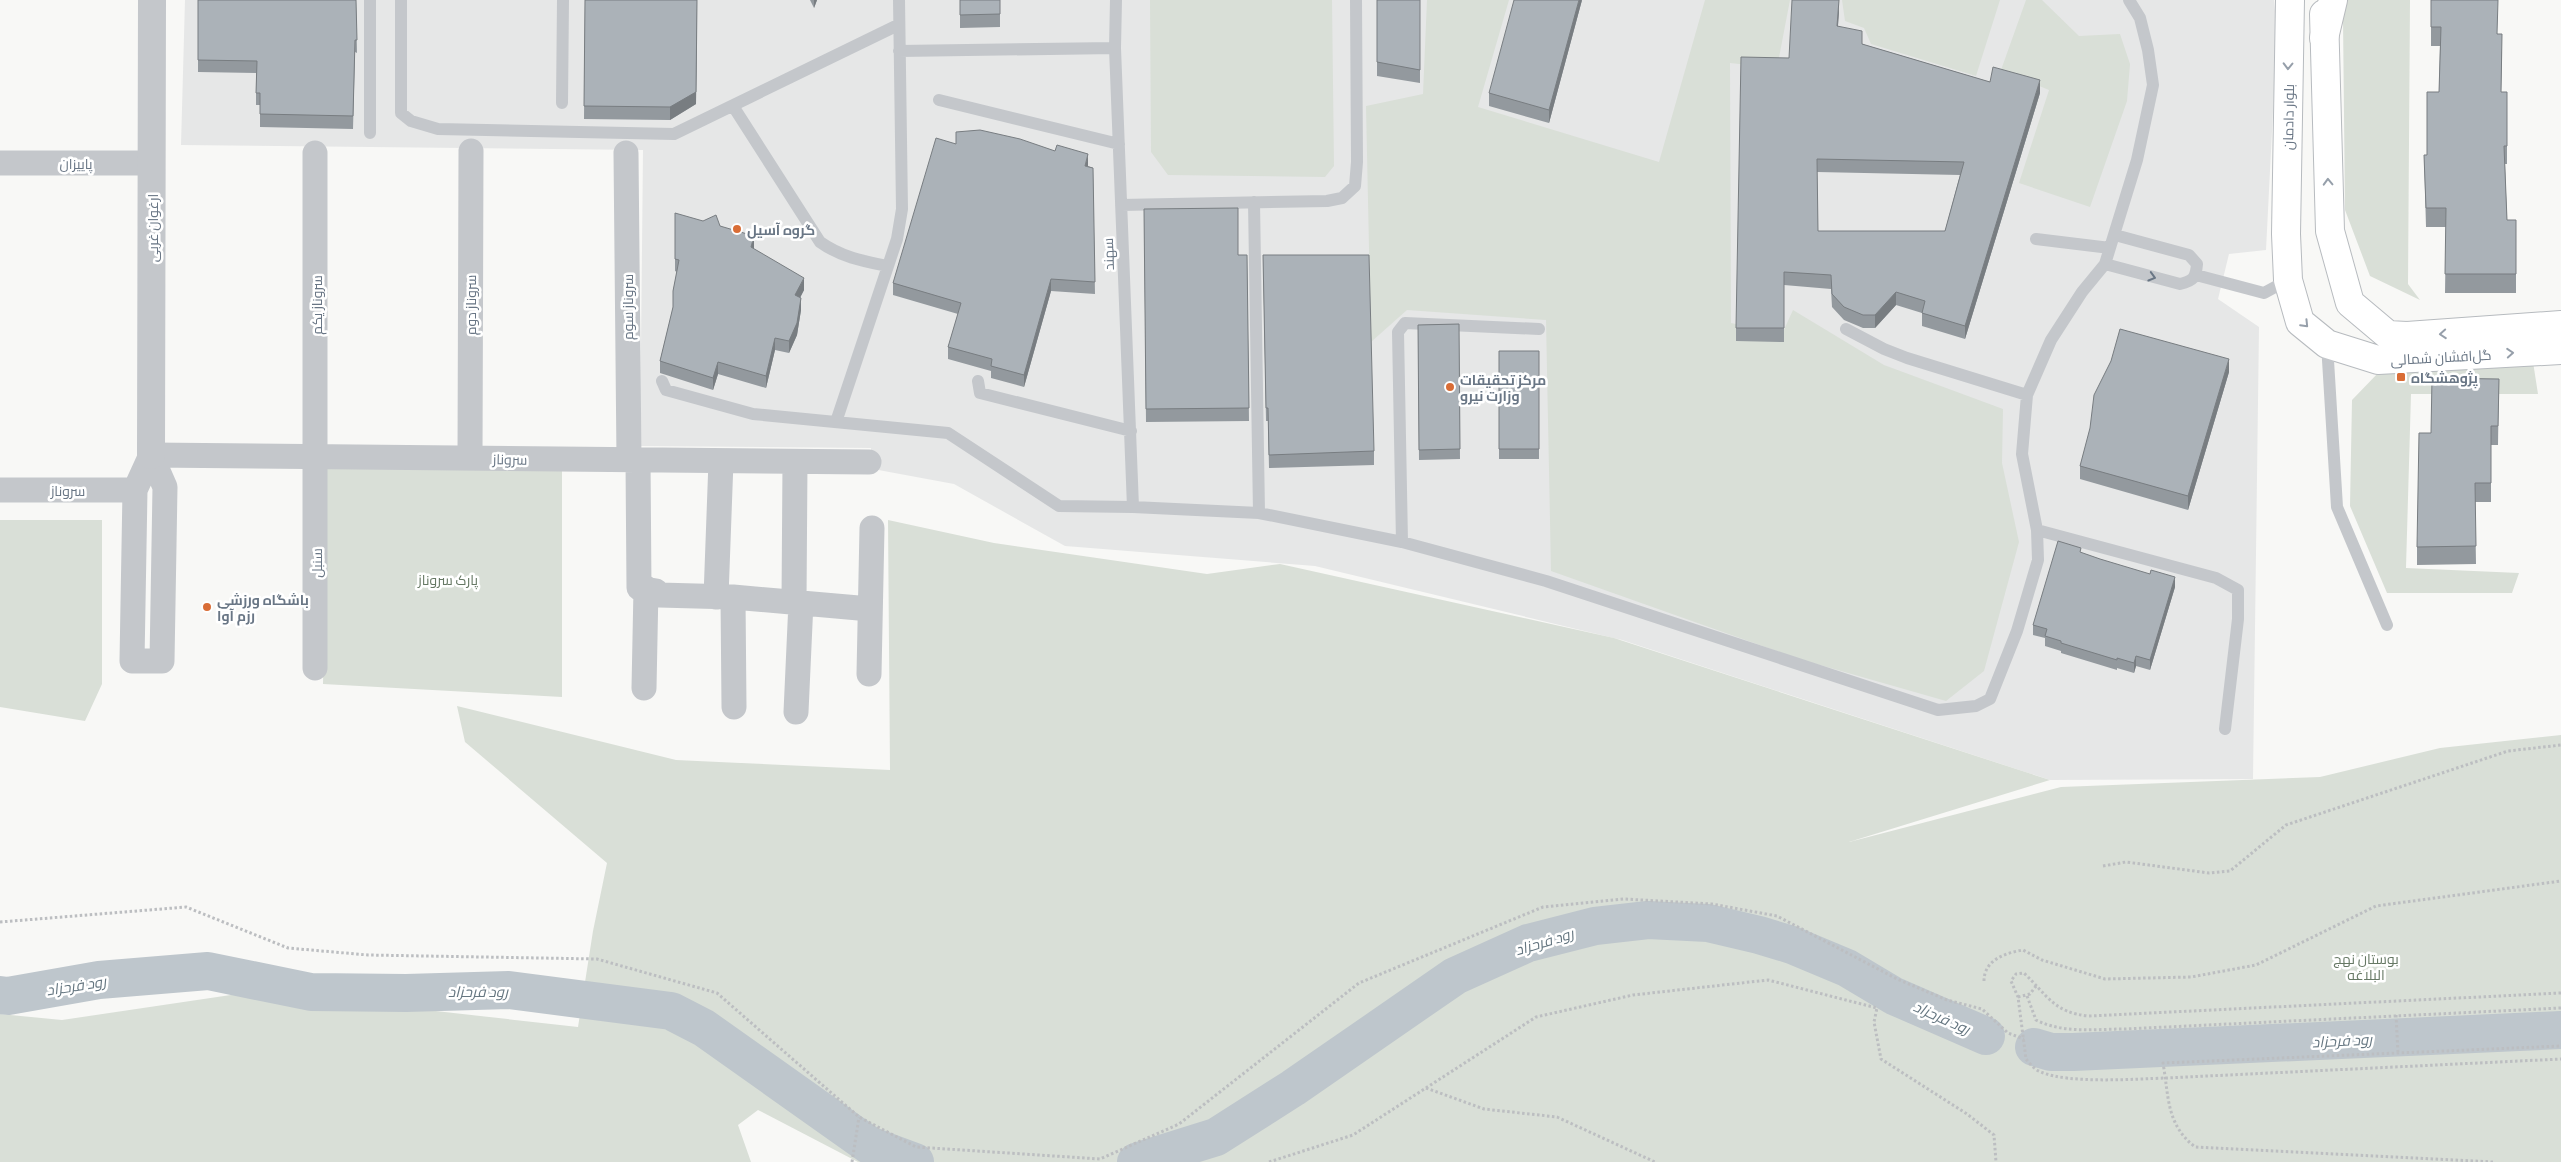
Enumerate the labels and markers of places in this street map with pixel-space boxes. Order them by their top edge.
place label: گروه آسیل [747,221,815,239]
marker: گروه آسیل [731,223,743,235]
place label: پژوهشگاه [2411,369,2478,389]
place label: مرکز تحقیقات وزارت نیرو [1460,371,1546,405]
marker: پژوهشگاه [2395,371,2407,383]
marker: مرکز تحقیقات وزارت نیرو [1444,381,1456,393]
place label: باشگاه ورزشی رزم آوا [217,591,309,626]
marker: باشگاه ورزشی رزم آوا [201,601,213,613]

